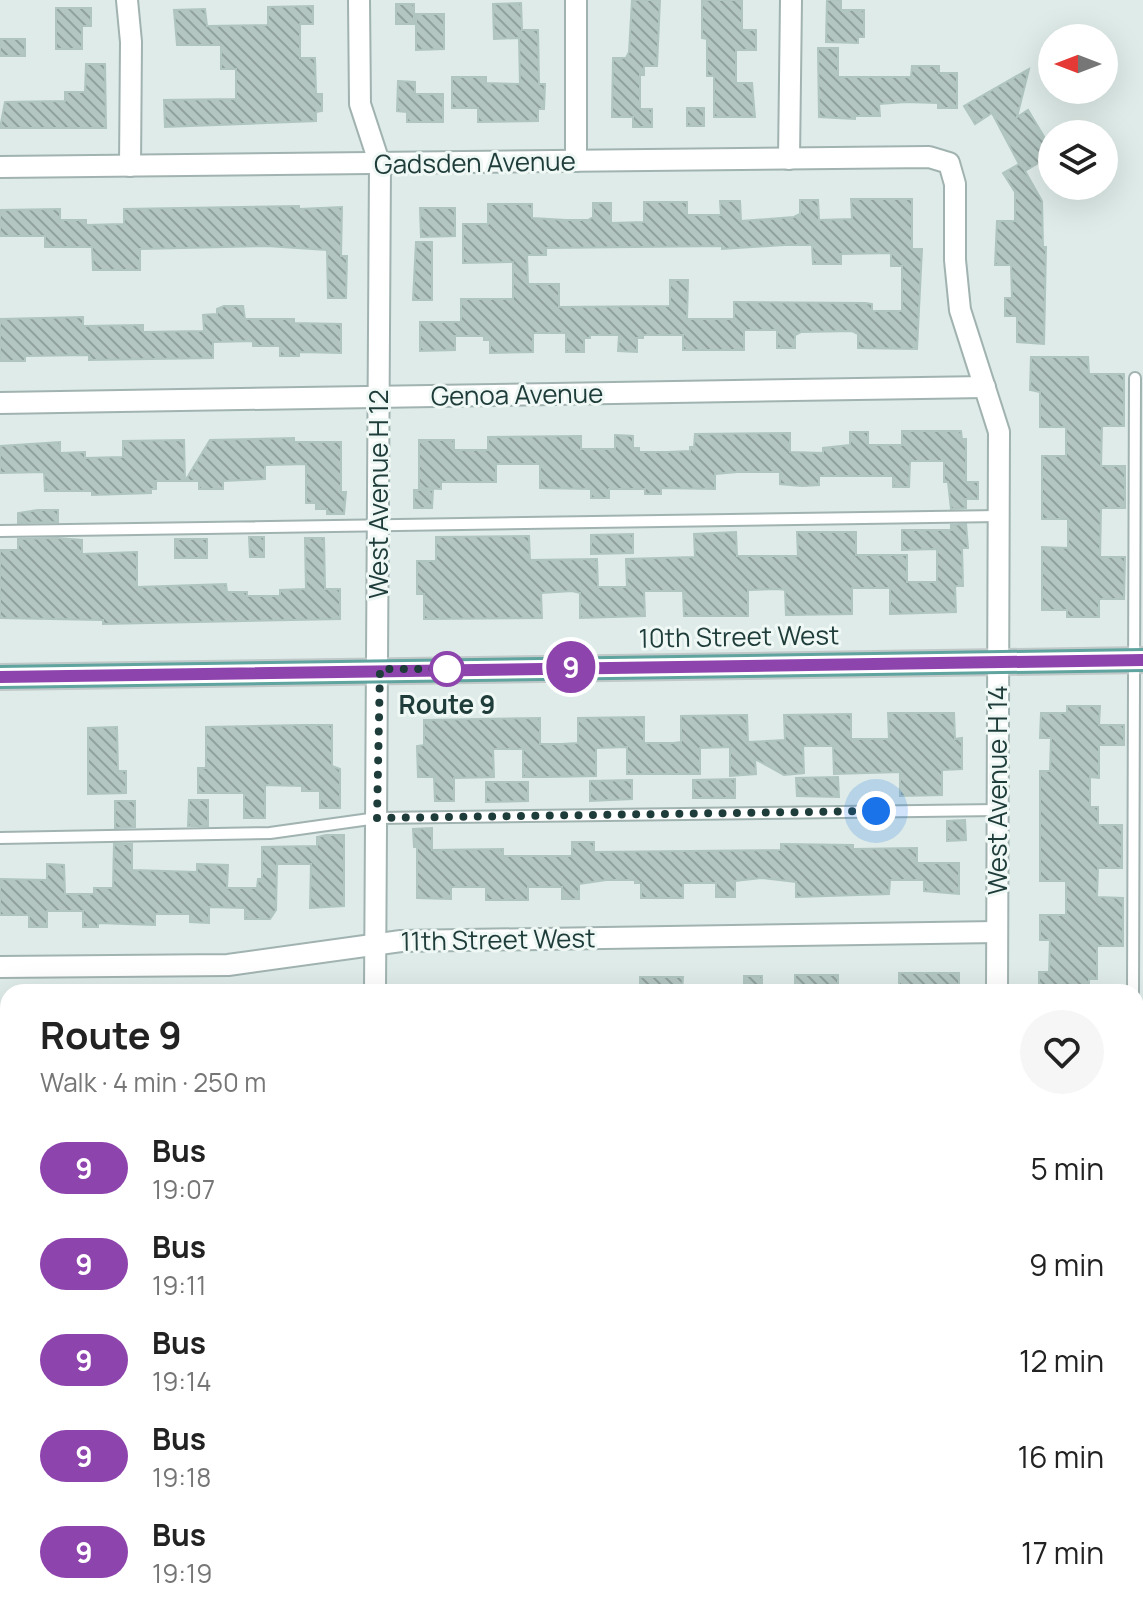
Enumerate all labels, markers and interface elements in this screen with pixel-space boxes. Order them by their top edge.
north arrow [1038,24,1118,104]
map controls [1038,24,1118,200]
button: layers [1038,120,1118,200]
street label: Gadsden Avenue [374,142,576,182]
street label: Genoa Avenue [430,374,604,414]
street label: West Avenue H 12 [360,389,396,599]
street label: 10th Street West [638,616,840,656]
line badge: 9 [545,641,597,693]
text: 9 [562,648,580,686]
marker: Route 9 [430,652,464,686]
street label: West Avenue H 14 [979,685,1015,895]
place label: Route 9 [398,686,496,722]
your location [856,791,896,831]
street label: 11th Street West [400,919,596,959]
text: Route 9 [40,1008,182,1060]
button: heart [1020,1010,1104,1094]
text: Walk · 4 min · 250 m [40,1064,266,1100]
text: Bus [152,1130,206,1171]
text: 5 min [1030,1148,1104,1189]
text: 9 [75,1149,93,1187]
text: 19:07 [152,1171,215,1207]
text: Bus [152,1226,206,1267]
text: 9 min [1029,1244,1104,1285]
text: 9 [75,1245,93,1283]
text: 19:11 [152,1267,206,1303]
text: Bus [152,1322,206,1363]
text: 12 min [1019,1340,1104,1381]
text: 9 [75,1341,93,1379]
text: 19:14 [152,1363,212,1399]
text: Bus [152,1418,206,1459]
text: 16 min [1017,1436,1104,1477]
text: 9 [75,1437,93,1475]
text: 19:18 [152,1459,211,1495]
text: Bus [152,1514,206,1555]
text: 17 min [1021,1532,1104,1573]
text: 9 [75,1533,93,1571]
text: 19:19 [152,1555,212,1591]

